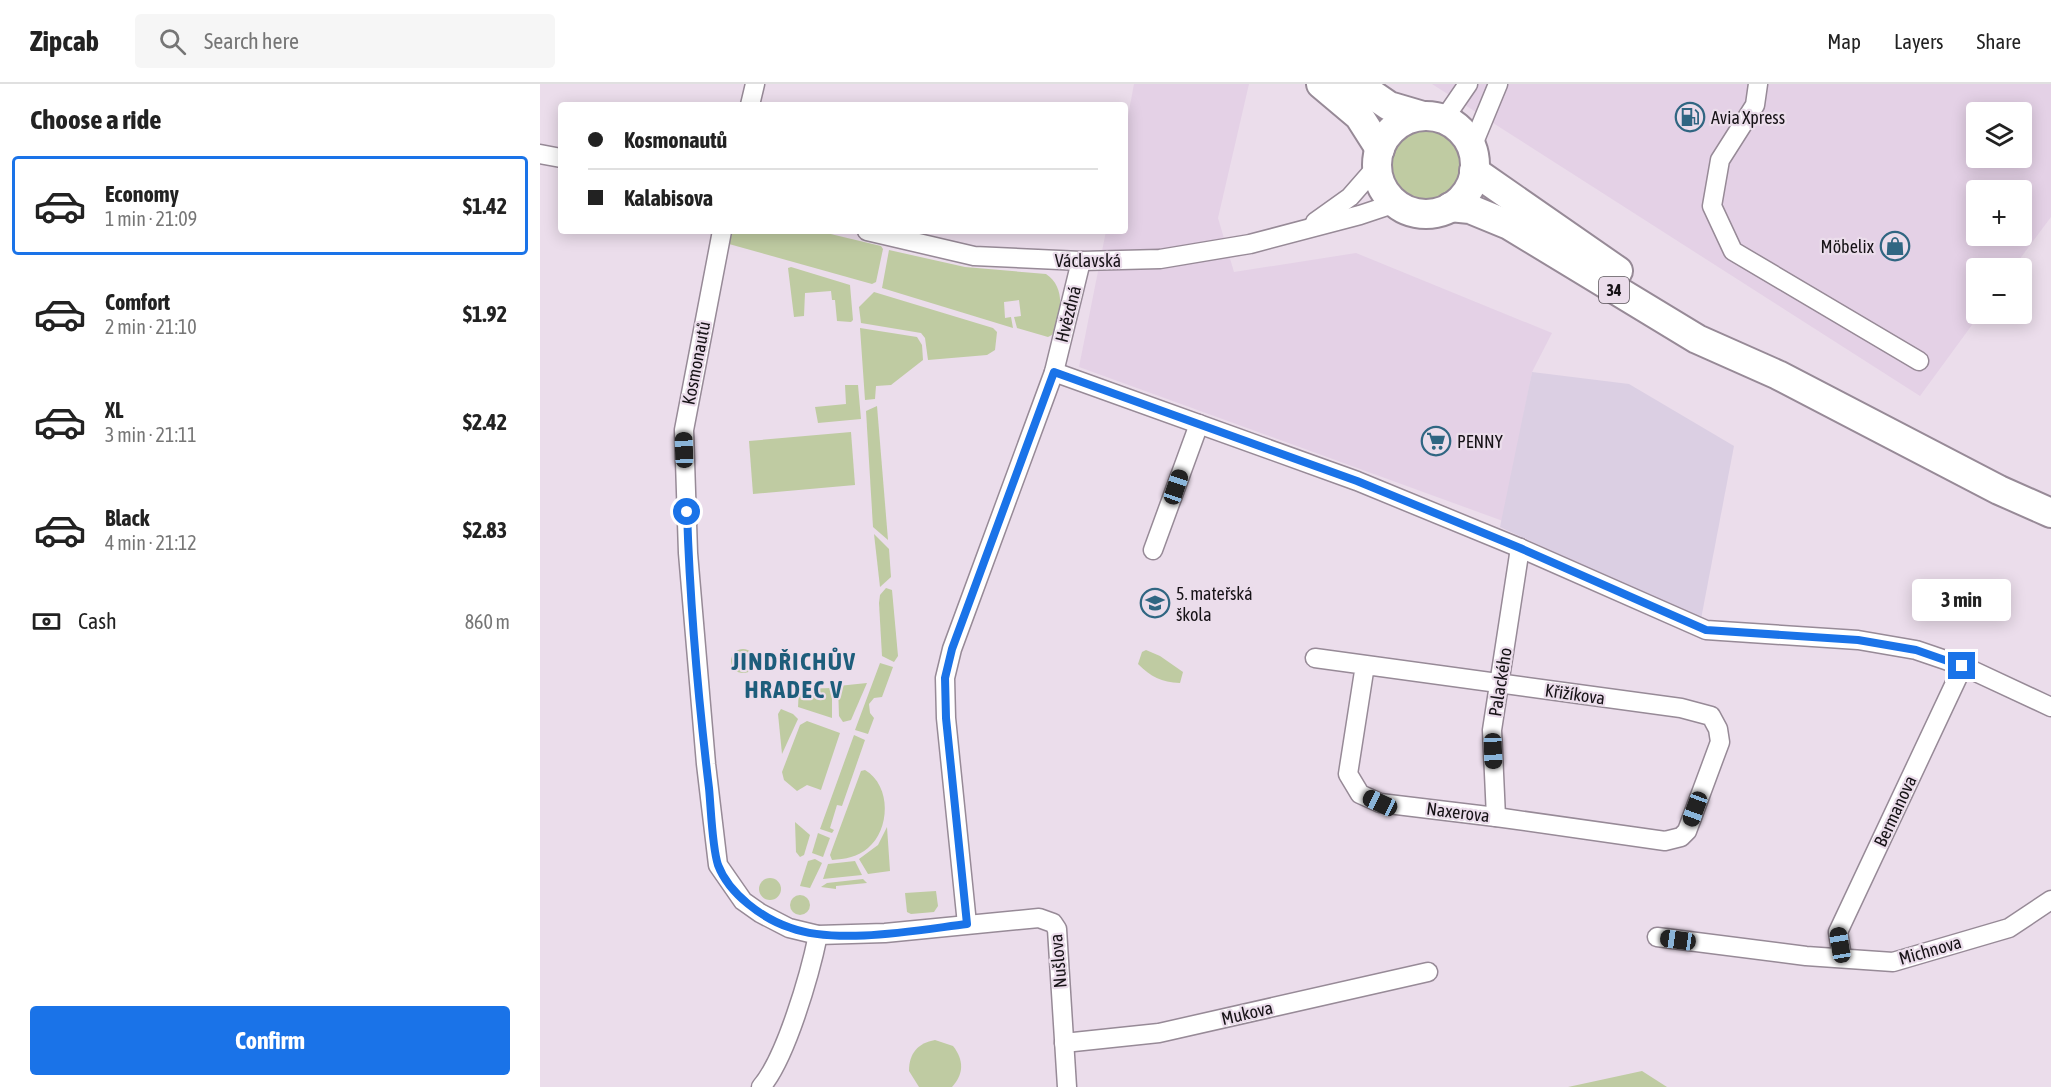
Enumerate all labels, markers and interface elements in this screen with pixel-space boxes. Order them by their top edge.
search box [135,14,555,68]
text: Zipcab [30,25,99,57]
icon: search [156,25,189,58]
text: Search here [204,28,299,54]
text: Map [1827,29,1861,53]
text: Layers [1894,29,1944,53]
text: Share [1977,29,2021,53]
fuel station icon: Avia Xpress [1674,101,1706,133]
map controls [1966,102,2032,324]
button: layers [1966,102,2032,168]
text: Choose a ride [30,104,162,135]
place label: Avia Xpress [1711,107,1785,128]
text: Kosmonautů [624,127,727,153]
icon: car [33,179,87,233]
button: + [1966,180,2032,246]
text: Economy [105,181,179,207]
text: Kalabisova [624,185,713,211]
text: $1.42 [463,193,507,219]
text: 1 min · 21:09 [105,207,197,230]
shop icon: Möbelix [1879,230,1911,262]
place label: Möbelix [1821,236,1874,257]
street label: Václavská [1055,250,1121,271]
button: − [1966,258,2032,324]
road number: 34 [1599,277,1629,303]
street label: Hvězdná [1051,283,1085,345]
icon: car [33,287,87,341]
text: Comfort [105,289,170,315]
text: $1.92 [463,301,507,327]
text: 2 min · 21:10 [105,315,197,338]
street label: Kosmonautů [678,320,714,406]
icon: car [33,395,87,449]
text: XL [105,397,123,423]
text: $2.42 [463,409,507,435]
text: 3 min · 21:11 [105,423,197,446]
supermarket icon: PENNY [1420,425,1452,457]
place label: PENNY [1457,431,1503,452]
car [674,432,694,468]
car [1162,467,1190,507]
route start [673,498,700,525]
icon: car [33,503,87,557]
text: Black [105,505,149,531]
text: $2.83 [463,517,507,543]
text: 4 min · 21:12 [105,531,197,554]
callout: 3 min [1912,579,2012,621]
place label: 5. mateřská škola [1176,583,1253,625]
school or university icon: 5. mateřská škola [1139,587,1171,619]
text: 3 min [1941,588,1982,611]
icon: cash [30,605,63,638]
text: Cash [78,608,117,634]
text: 860 m [465,610,510,633]
street label: Palackého [1484,646,1516,718]
district label: JINDŘICHŮV HRADEC V [730,647,857,703]
route end [1948,652,1975,679]
street label: Křižíkova [1544,679,1606,709]
car [1483,733,1503,769]
street label: Bermanova [1869,772,1921,850]
car [1360,787,1400,819]
car [1680,789,1710,829]
street label: Naxerova [1425,798,1491,826]
car [1828,926,1852,964]
car [1659,929,1697,951]
street label: Michnova [1896,931,1964,969]
street label: Nušlova [1045,933,1071,989]
street label: Mukova [1219,997,1275,1029]
button: Confirm [30,1006,510,1075]

